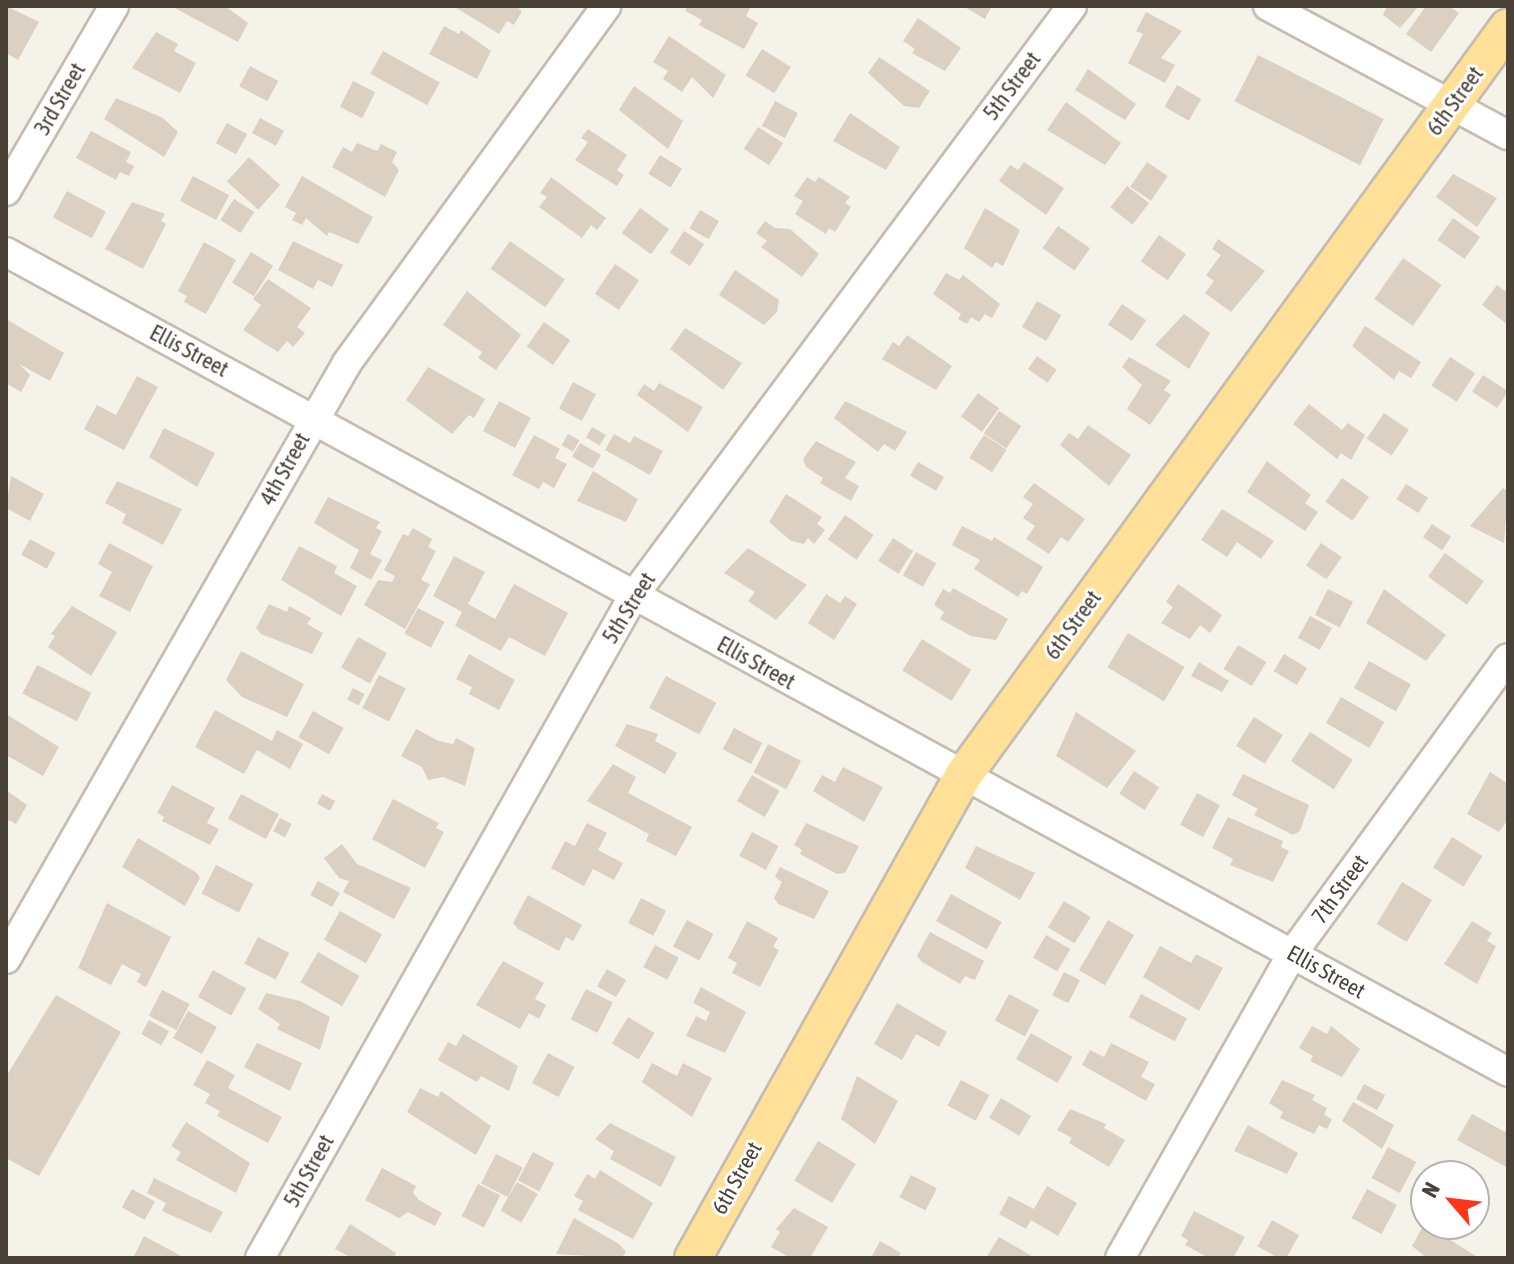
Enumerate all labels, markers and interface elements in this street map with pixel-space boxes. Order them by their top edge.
street label: 5th Street [978,47,1046,125]
street label: 3rd Street [29,58,91,140]
street label: 6th Street [1421,61,1489,141]
street label: Ellis Street [145,319,233,383]
street label: 4th Street [254,428,316,510]
street label: 5th Street [597,568,661,648]
street label: 6th Street [1039,585,1107,665]
street label: Ellis Street [712,631,800,695]
street label: 7th Street [1306,849,1374,929]
street label: Ellis Street [1282,940,1370,1004]
street label: 5th Street [278,1130,340,1212]
street label: 6th Street [706,1137,768,1219]
north arrow [1410,1160,1490,1240]
text: N [1416,1178,1445,1202]

